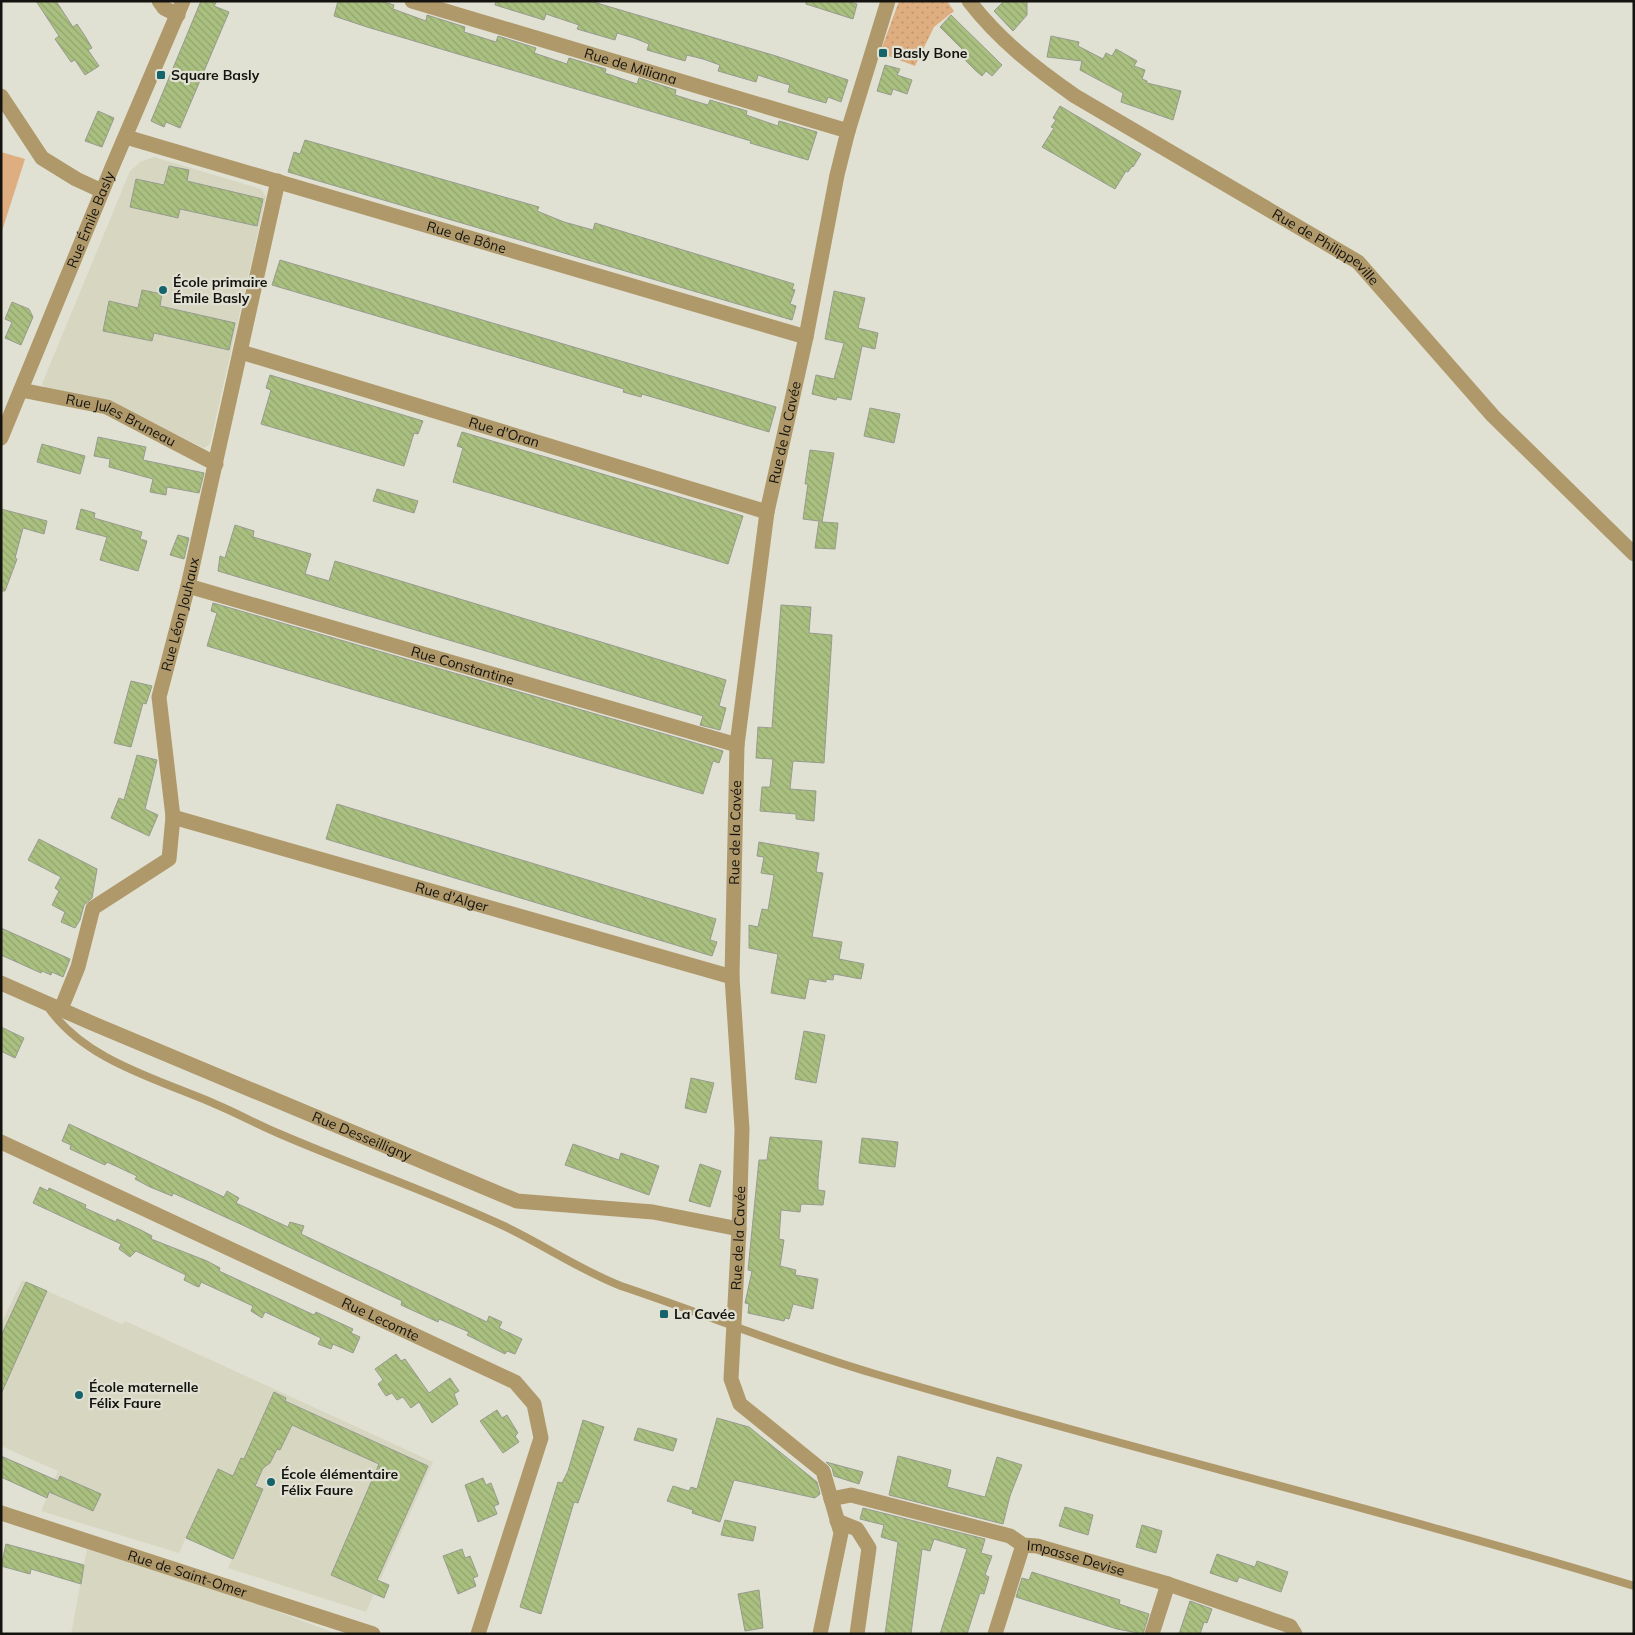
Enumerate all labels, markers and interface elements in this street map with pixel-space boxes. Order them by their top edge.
street label: Rue de Miliana [582,44,679,88]
place label: Basly Bone [893,44,968,62]
marker: Basly Bone [877,47,889,59]
place label: Square Basly [171,66,260,84]
marker: Square Basly [155,69,167,81]
street label: Rue Émile Basly [63,168,119,271]
street label: Rue de Philippeville [1269,205,1383,289]
street label: Rue de Bône [425,217,509,257]
place label: École primaire Émile Basly [173,273,268,307]
marker: École primaire Émile Basly [157,284,169,296]
street label: Rue de la Cavée [765,380,805,485]
street label: Rue Jules Bruneau [64,390,179,450]
street label: Rue d'Oran [467,413,542,451]
street label: Rue Léon Jouhaux [157,555,203,673]
street label: Rue Constantine [409,642,517,689]
street label: Rue de la Cavée [725,780,745,885]
street label: Rue d'Alger [413,878,491,916]
street label: Rue Desseilligny [309,1107,415,1165]
street label: Rue de la Cavée [727,1186,749,1291]
street label: Rue Lecomte [339,1293,422,1345]
place label: La Cavée [674,1305,735,1323]
marker: La Cavée [658,1308,670,1320]
place label: École maternelle Félix Faure [89,1378,199,1412]
marker: École maternelle Félix Faure [73,1389,85,1401]
place label: École élémentaire Félix Faure [281,1465,398,1499]
marker: École élémentaire Félix Faure [265,1476,277,1488]
street label: Impasse Devise [1026,1536,1127,1580]
street label: Rue de Saint-Omer [126,1546,250,1602]

